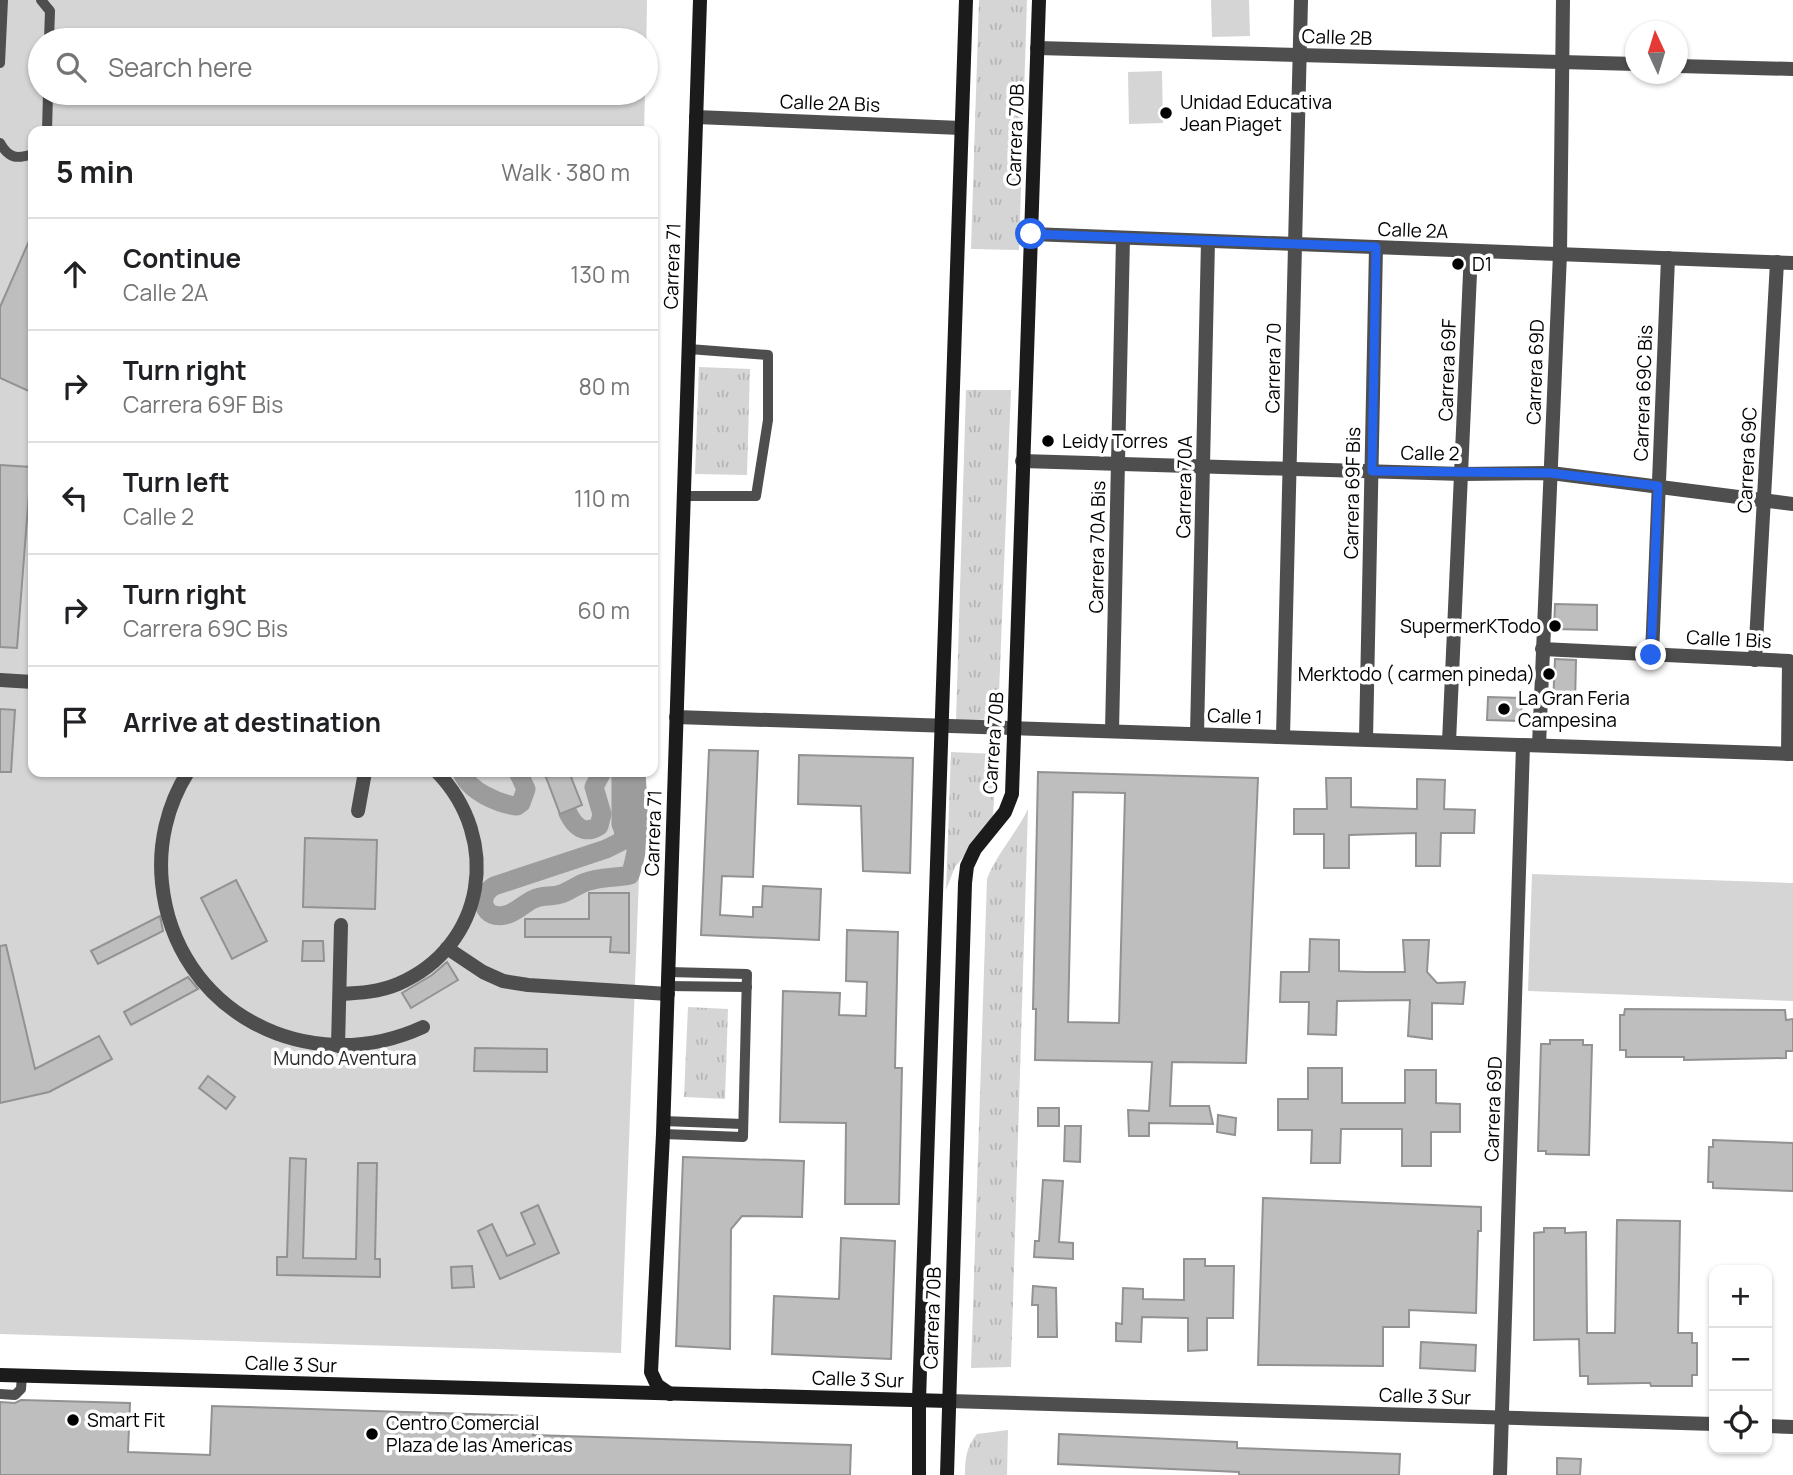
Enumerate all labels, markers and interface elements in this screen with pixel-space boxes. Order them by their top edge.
north arrow [1625,21,1688,84]
street label: Calle 2B [1301,23,1373,51]
search box [28,28,658,105]
icon: search [52,48,90,86]
text: Search here [108,49,253,85]
street label: Carrera 70B [1000,83,1030,187]
street label: Calle 2A Bis [779,88,881,118]
place label: Unidad Educativa Jean Piaget [1180,89,1332,137]
marker: Unidad Educativa Jean Piaget [1158,105,1174,121]
text: 5 min [56,151,134,192]
text: Walk · 380 m [501,156,630,188]
street label: Calle 2A [1377,216,1449,244]
route start [1015,218,1046,249]
street label: Carrera 71 [657,222,687,310]
text: Continue [123,240,241,276]
place label: D1 [1472,251,1492,277]
icon: ahead [56,255,94,293]
marker: D1 [1450,256,1466,272]
text: 130 m [570,258,630,290]
text: Calle 2A [123,276,208,308]
street label: Carrera 69F [1432,318,1462,422]
street label: Carrera 69D [1520,319,1550,425]
street label: Carrera 70 [1259,322,1287,414]
street label: Carrera 69C Bis [1628,324,1658,462]
text: Turn right [123,352,247,388]
icon: right [56,367,94,405]
text: 80 m [579,370,630,402]
text: Carrera 69F Bis [123,388,283,420]
street label: Carrera 69C [1731,406,1763,514]
street label: Carrera 69F Bis [1338,427,1366,559]
place label: Leidy Torres [1062,428,1168,454]
marker: Leidy Torres [1040,433,1056,449]
street label: Carrera 70A [1170,435,1198,539]
street label: Calle 2 [1400,439,1460,467]
text: Turn left [123,464,230,500]
icon: left [56,479,94,517]
street label: Carrera 70A Bis [1083,480,1111,614]
text: 110 m [574,482,630,514]
text: Calle 2 [123,500,194,532]
text: Turn right [123,576,247,612]
icon: right [56,591,94,629]
text: 60 m [578,594,630,626]
text: Carrera 69C Bis [123,612,288,644]
place label: SupermerKTodo [1400,613,1541,639]
marker: SupermerKTodo [1547,618,1563,634]
street label: Calle 1 Bis [1686,624,1772,654]
route end [1635,639,1666,670]
place label: Merktodo ( carmen pineda) [1298,661,1535,687]
marker: Merktodo ( carmen pineda) [1541,666,1557,682]
place label: La Gran Feria Campesina [1518,685,1630,733]
street label: Carrera 70B [976,691,1010,795]
marker: La Gran Feria Campesina [1496,701,1512,717]
street label: Calle 1 [1207,702,1263,730]
icon: arrive [56,703,94,741]
text: Arrive at destination [123,704,381,740]
street label: Carrera 71 [638,789,668,877]
park label: Mundo Aventura [273,1045,417,1071]
street label: Carrera 69D [1478,1056,1508,1162]
map controls [1709,1265,1772,1454]
button: + [1709,1265,1772,1328]
street label: Carrera 70B [917,1266,947,1370]
button: − [1709,1328,1772,1391]
street label: Calle 3 Sur [245,1349,338,1379]
street label: Calle 3 Sur [812,1364,905,1394]
street label: Calle 3 Sur [1379,1381,1472,1411]
button: locate [1709,1391,1772,1454]
place label: Smart Fit [87,1407,165,1433]
place label: Centro Comercial Plaza de las Americas [386,1410,573,1458]
marker: Smart Fit [65,1412,81,1428]
marker: Centro Comercial Plaza de las Americas [364,1426,380,1442]

